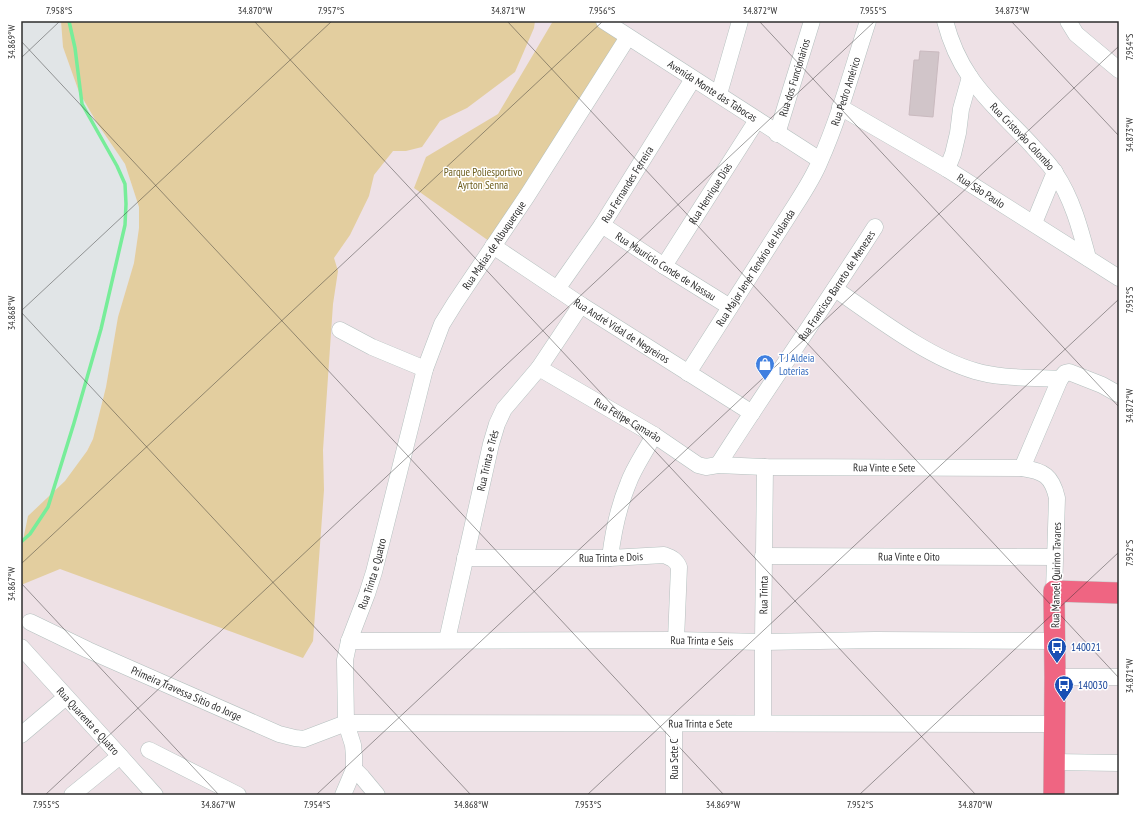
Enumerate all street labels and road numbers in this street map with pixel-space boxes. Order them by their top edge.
street label: Rua dos Funcionários [776,37,813,118]
street label: Rua Pedro Américo [828,55,863,128]
street label: Avenida Monte das Tabocas [665,57,760,125]
street label: Rua Cristovão Colombo [987,100,1058,173]
street label: Rua Fernandes Ferreira [598,143,656,225]
street label: Rua Henrique Dias [685,160,735,227]
street label: Rua São Paulo [954,170,1008,211]
street label: Rua Matias de Albuquerque [459,198,529,292]
street label: Rua Major Jener Tenório de Holanda [713,207,798,329]
street label: Rua Francisco Barreto de Menezes [795,228,878,343]
street label: Rua Maurício Conde de Nassau [613,229,719,304]
street label: Rua André Vidal de Negreiros [571,295,672,366]
street label: Rua Felipe Camarão [592,395,665,445]
street label: Rua Trinta e Três [474,428,502,492]
street label: Rua Vinte e Sete [853,460,916,475]
street label: Rua Manoel Quirino Tavares [1048,522,1064,628]
street label: Rua Trinta e Quatro [355,537,389,611]
street label: Rua Trinta e Dois [579,549,644,565]
street label: Rua Vinte e Oito [878,549,940,564]
street label: Rua Trinta [756,576,771,614]
street label: Rua Trinta e Seis [671,633,734,648]
street label: Primeira Travessa Sítio do Jorge [129,663,244,724]
street label: Rua Quarenta e Quatro [54,684,123,758]
street label: Rua Trinta e Sete [668,716,733,731]
street label: Rua Sete C [667,739,681,779]

